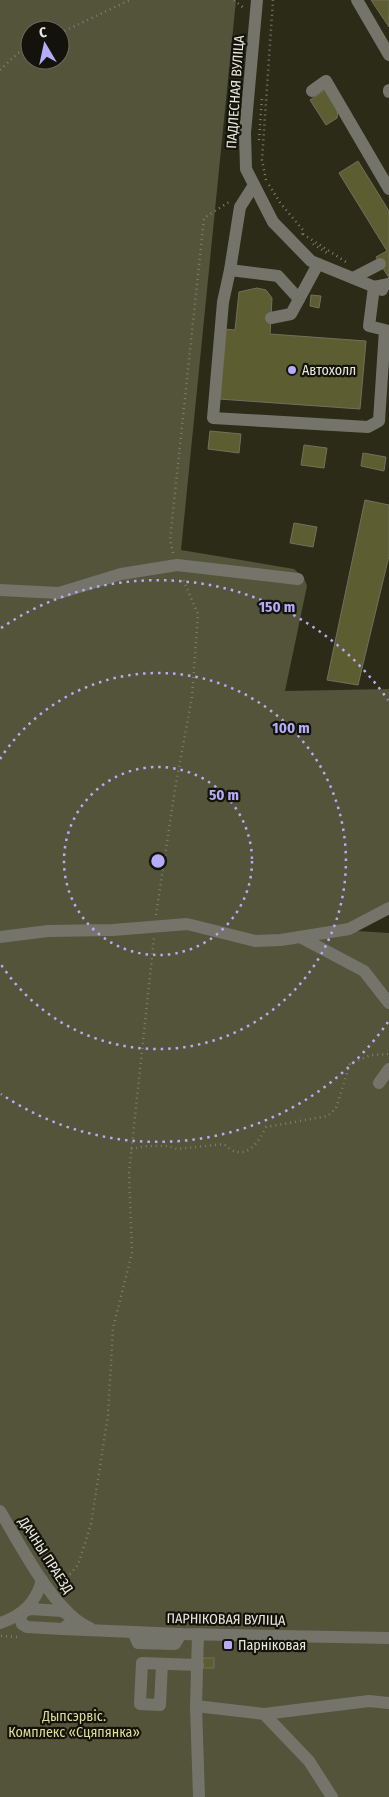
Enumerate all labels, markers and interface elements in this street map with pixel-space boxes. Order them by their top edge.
north arrow [20,20,70,70]
text: С [38,24,49,42]
street label: ПАДЛЕСНАЯ ВУЛІЦА [223,34,248,149]
place label: Автохолл [302,362,356,379]
marker: Автохолл [286,364,298,376]
text: 150 m [259,598,295,616]
text: 100 m [272,719,310,737]
text: 50 m [209,786,239,804]
centre of rings [149,852,167,870]
street label: ДАЧНЫ ПРАЕЗД [14,1513,77,1597]
street label: ПАРНІКОВАЯ ВУЛІЦА [166,1610,286,1629]
place label: Парніковая [238,1637,306,1654]
marker: Парніковая [222,1639,234,1651]
park label: Дыпсэрвіс. Комплекс «Сцяпянка» [8,1708,140,1741]

